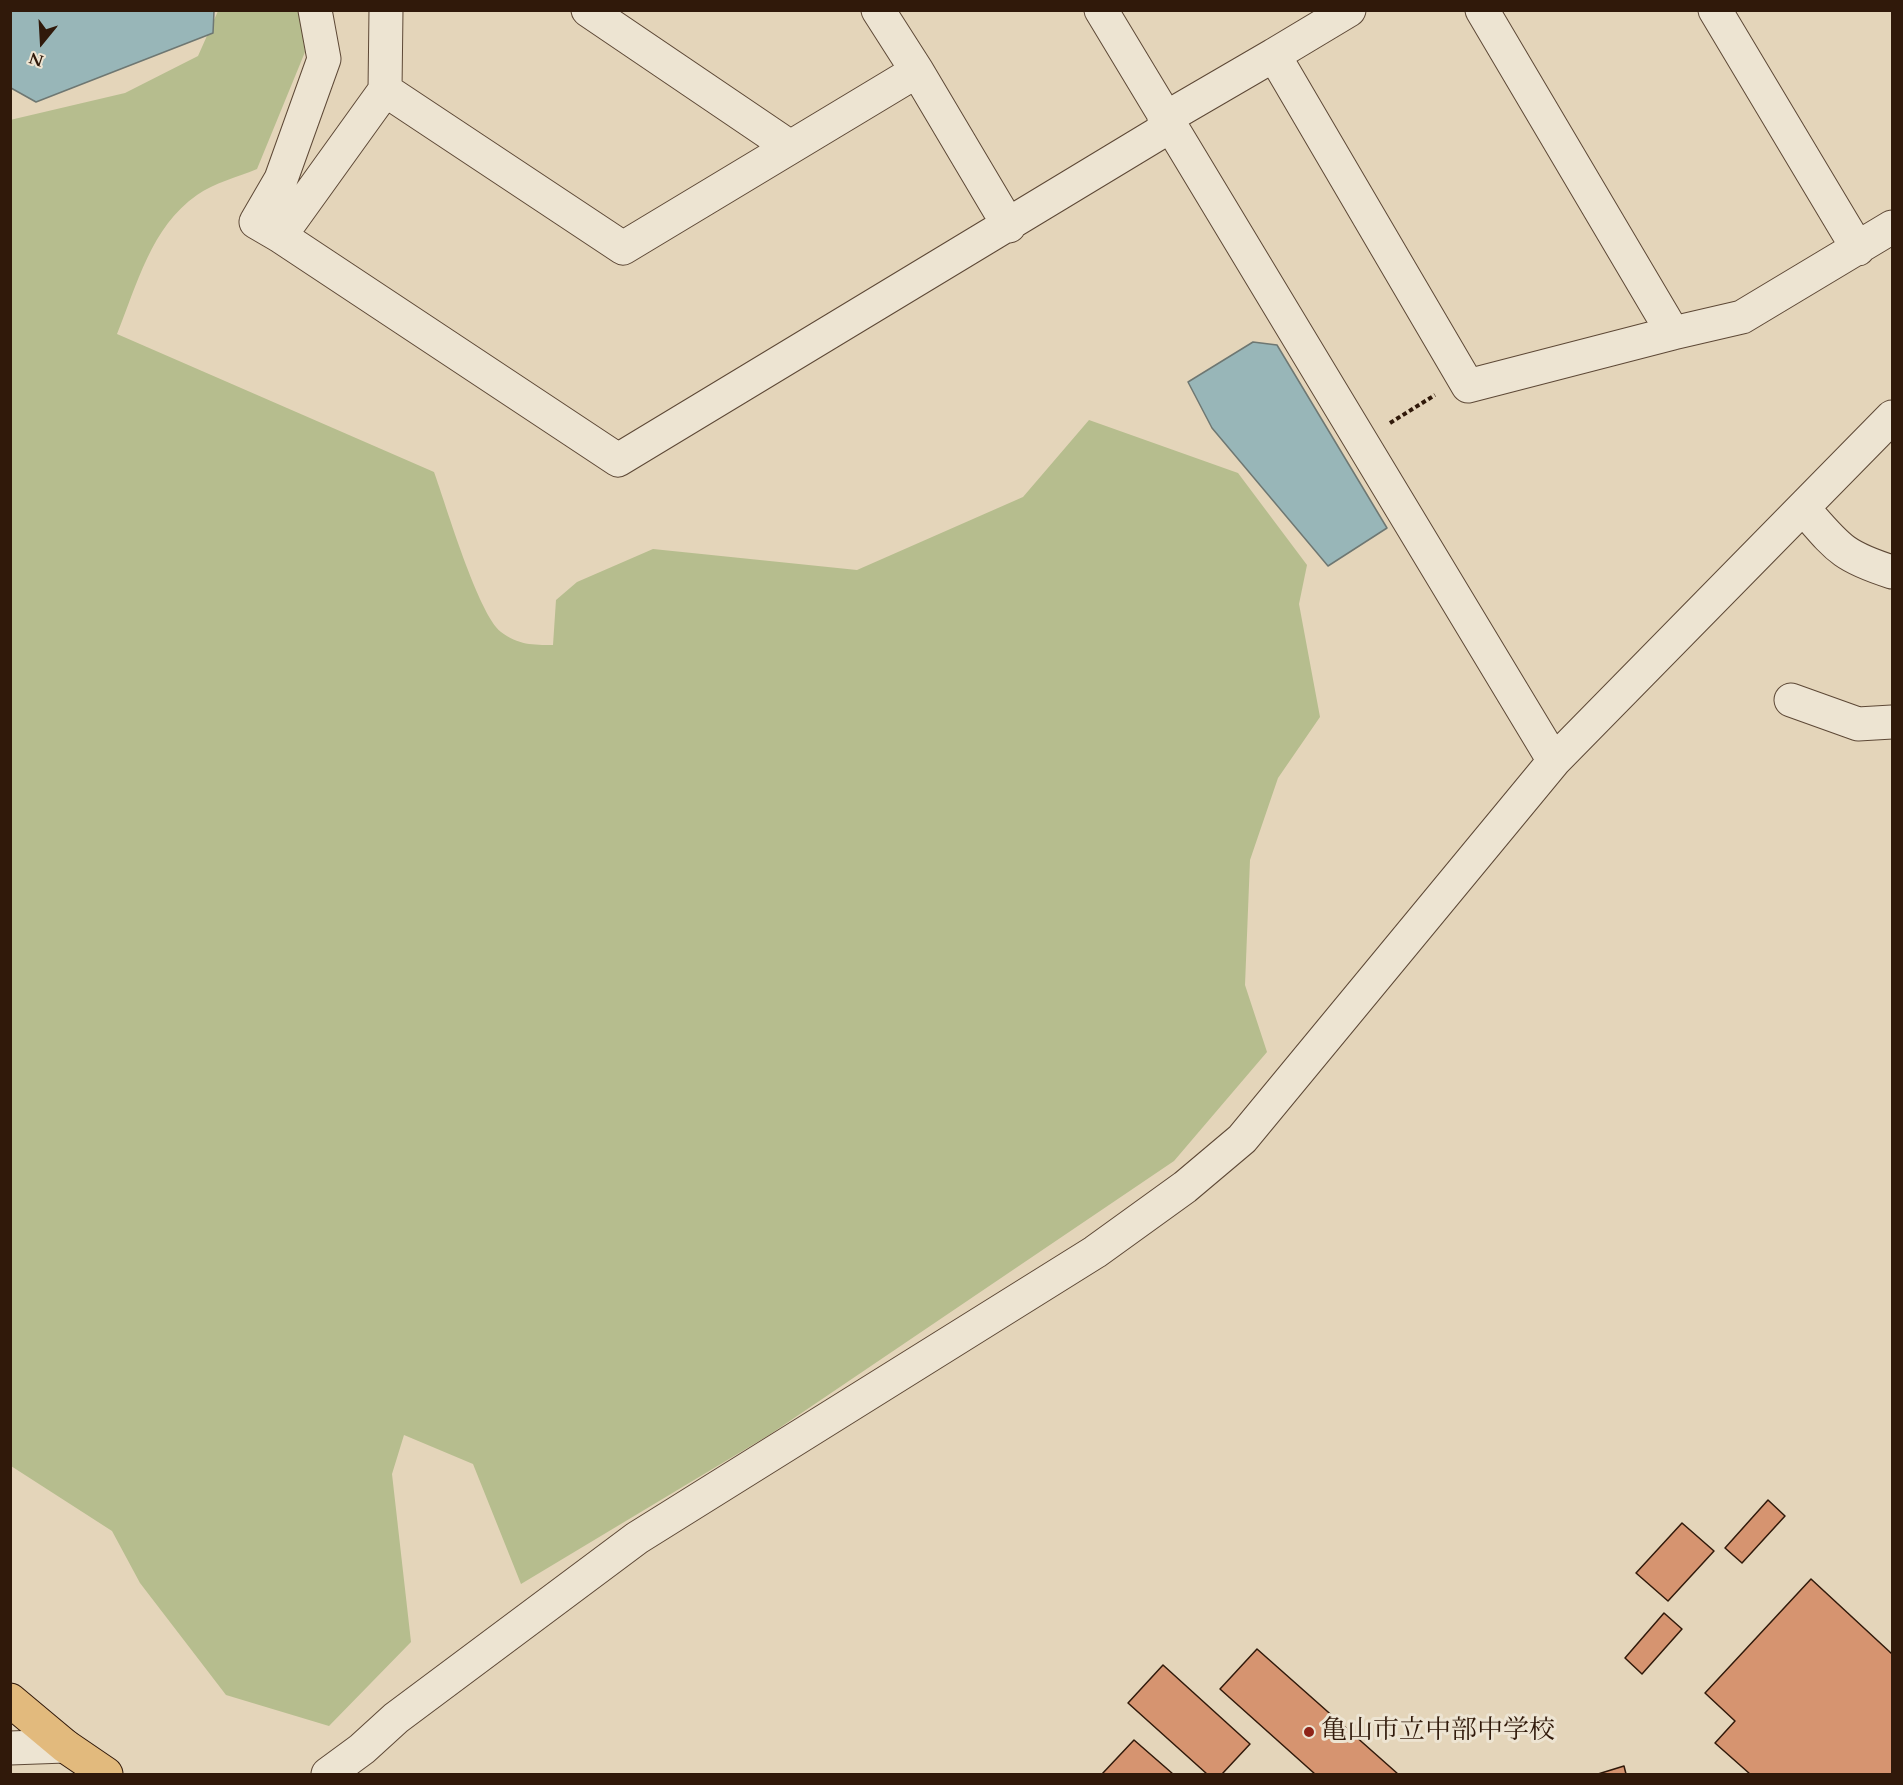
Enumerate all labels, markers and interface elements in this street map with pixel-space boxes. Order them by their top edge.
north arrow [12,12,72,72]
text: N [26,47,46,72]
place label: 亀山市立中部中学校 [1321,1716,1555,1748]
marker: 亀山市立中部中学校 [1302,1725,1316,1739]

